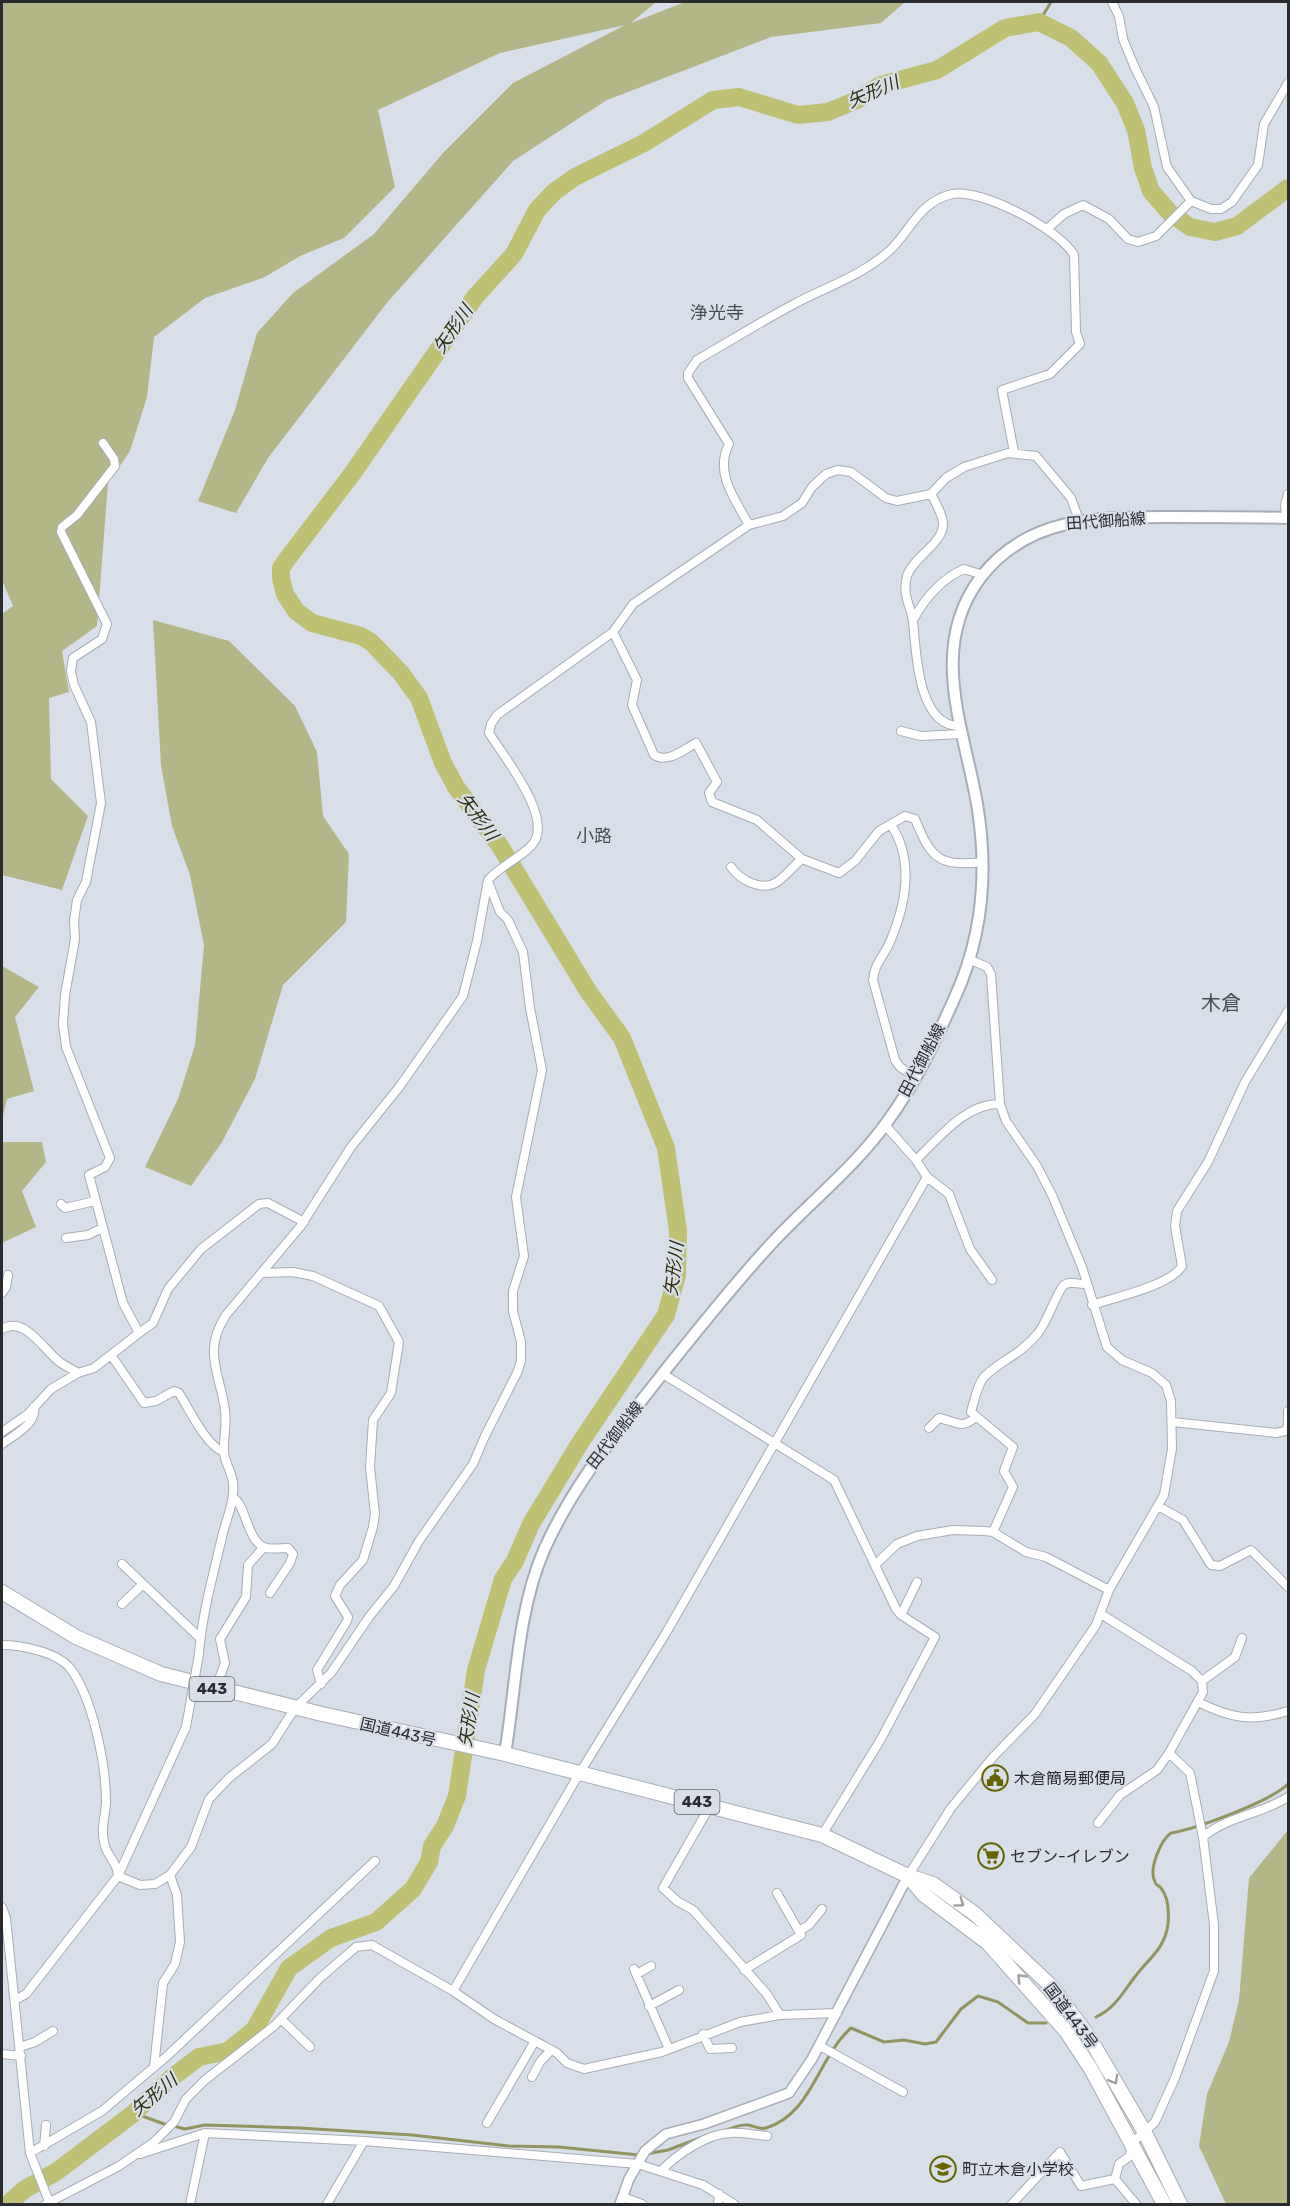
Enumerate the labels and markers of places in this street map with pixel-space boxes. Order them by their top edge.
public building icon: 木倉簡易郵便局 [980,1763,1010,1793]
place label: 木倉簡易郵便局 [1014,1769,1126,1788]
supermarket icon: セブン-イレブン [976,1841,1006,1871]
place label: セブン-イレブン [1010,1847,1130,1866]
school or university icon: 町立木倉小学校 [928,2154,958,2184]
place label: 町立木倉小学校 [962,2160,1074,2179]

